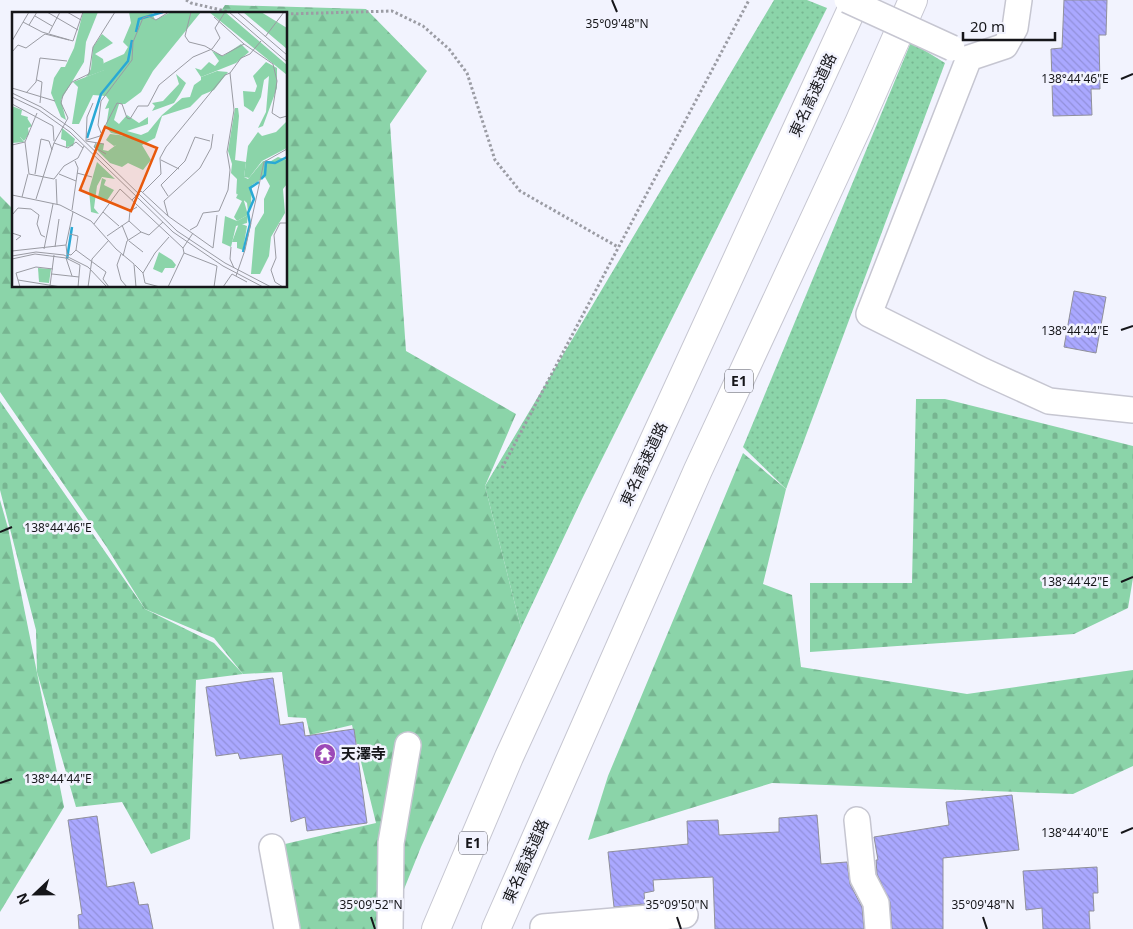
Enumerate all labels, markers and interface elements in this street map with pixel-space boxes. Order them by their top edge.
scale bar [963,10,1056,42]
inset map [12,12,288,288]
text: 35°09'48"N [585,15,649,32]
text: 20 m [970,16,1005,36]
street label: 東名高速道路 [784,50,840,140]
text: 138°44'46"E [1041,70,1109,87]
text: 138°44'44"E [1041,322,1109,339]
road number: E1 [725,370,753,392]
street label: 東名高速道路 [615,419,671,509]
text: 138°44'46"E [24,519,92,536]
text: 138°44'42"E [1041,573,1109,590]
temple icon: 天澤寺 [313,742,337,766]
place label: 天澤寺 [341,743,386,763]
text: 138°44'44"E [24,770,92,787]
street label: 東名高速道路 [498,815,553,906]
text: 138°44'40"E [1041,824,1109,841]
road number: E1 [459,831,487,854]
north arrow [10,869,60,919]
text: N [12,890,33,908]
text: 35°09'52"N [339,896,403,913]
text: 35°09'50"N [645,896,709,913]
text: 35°09'48"N [951,896,1015,913]

